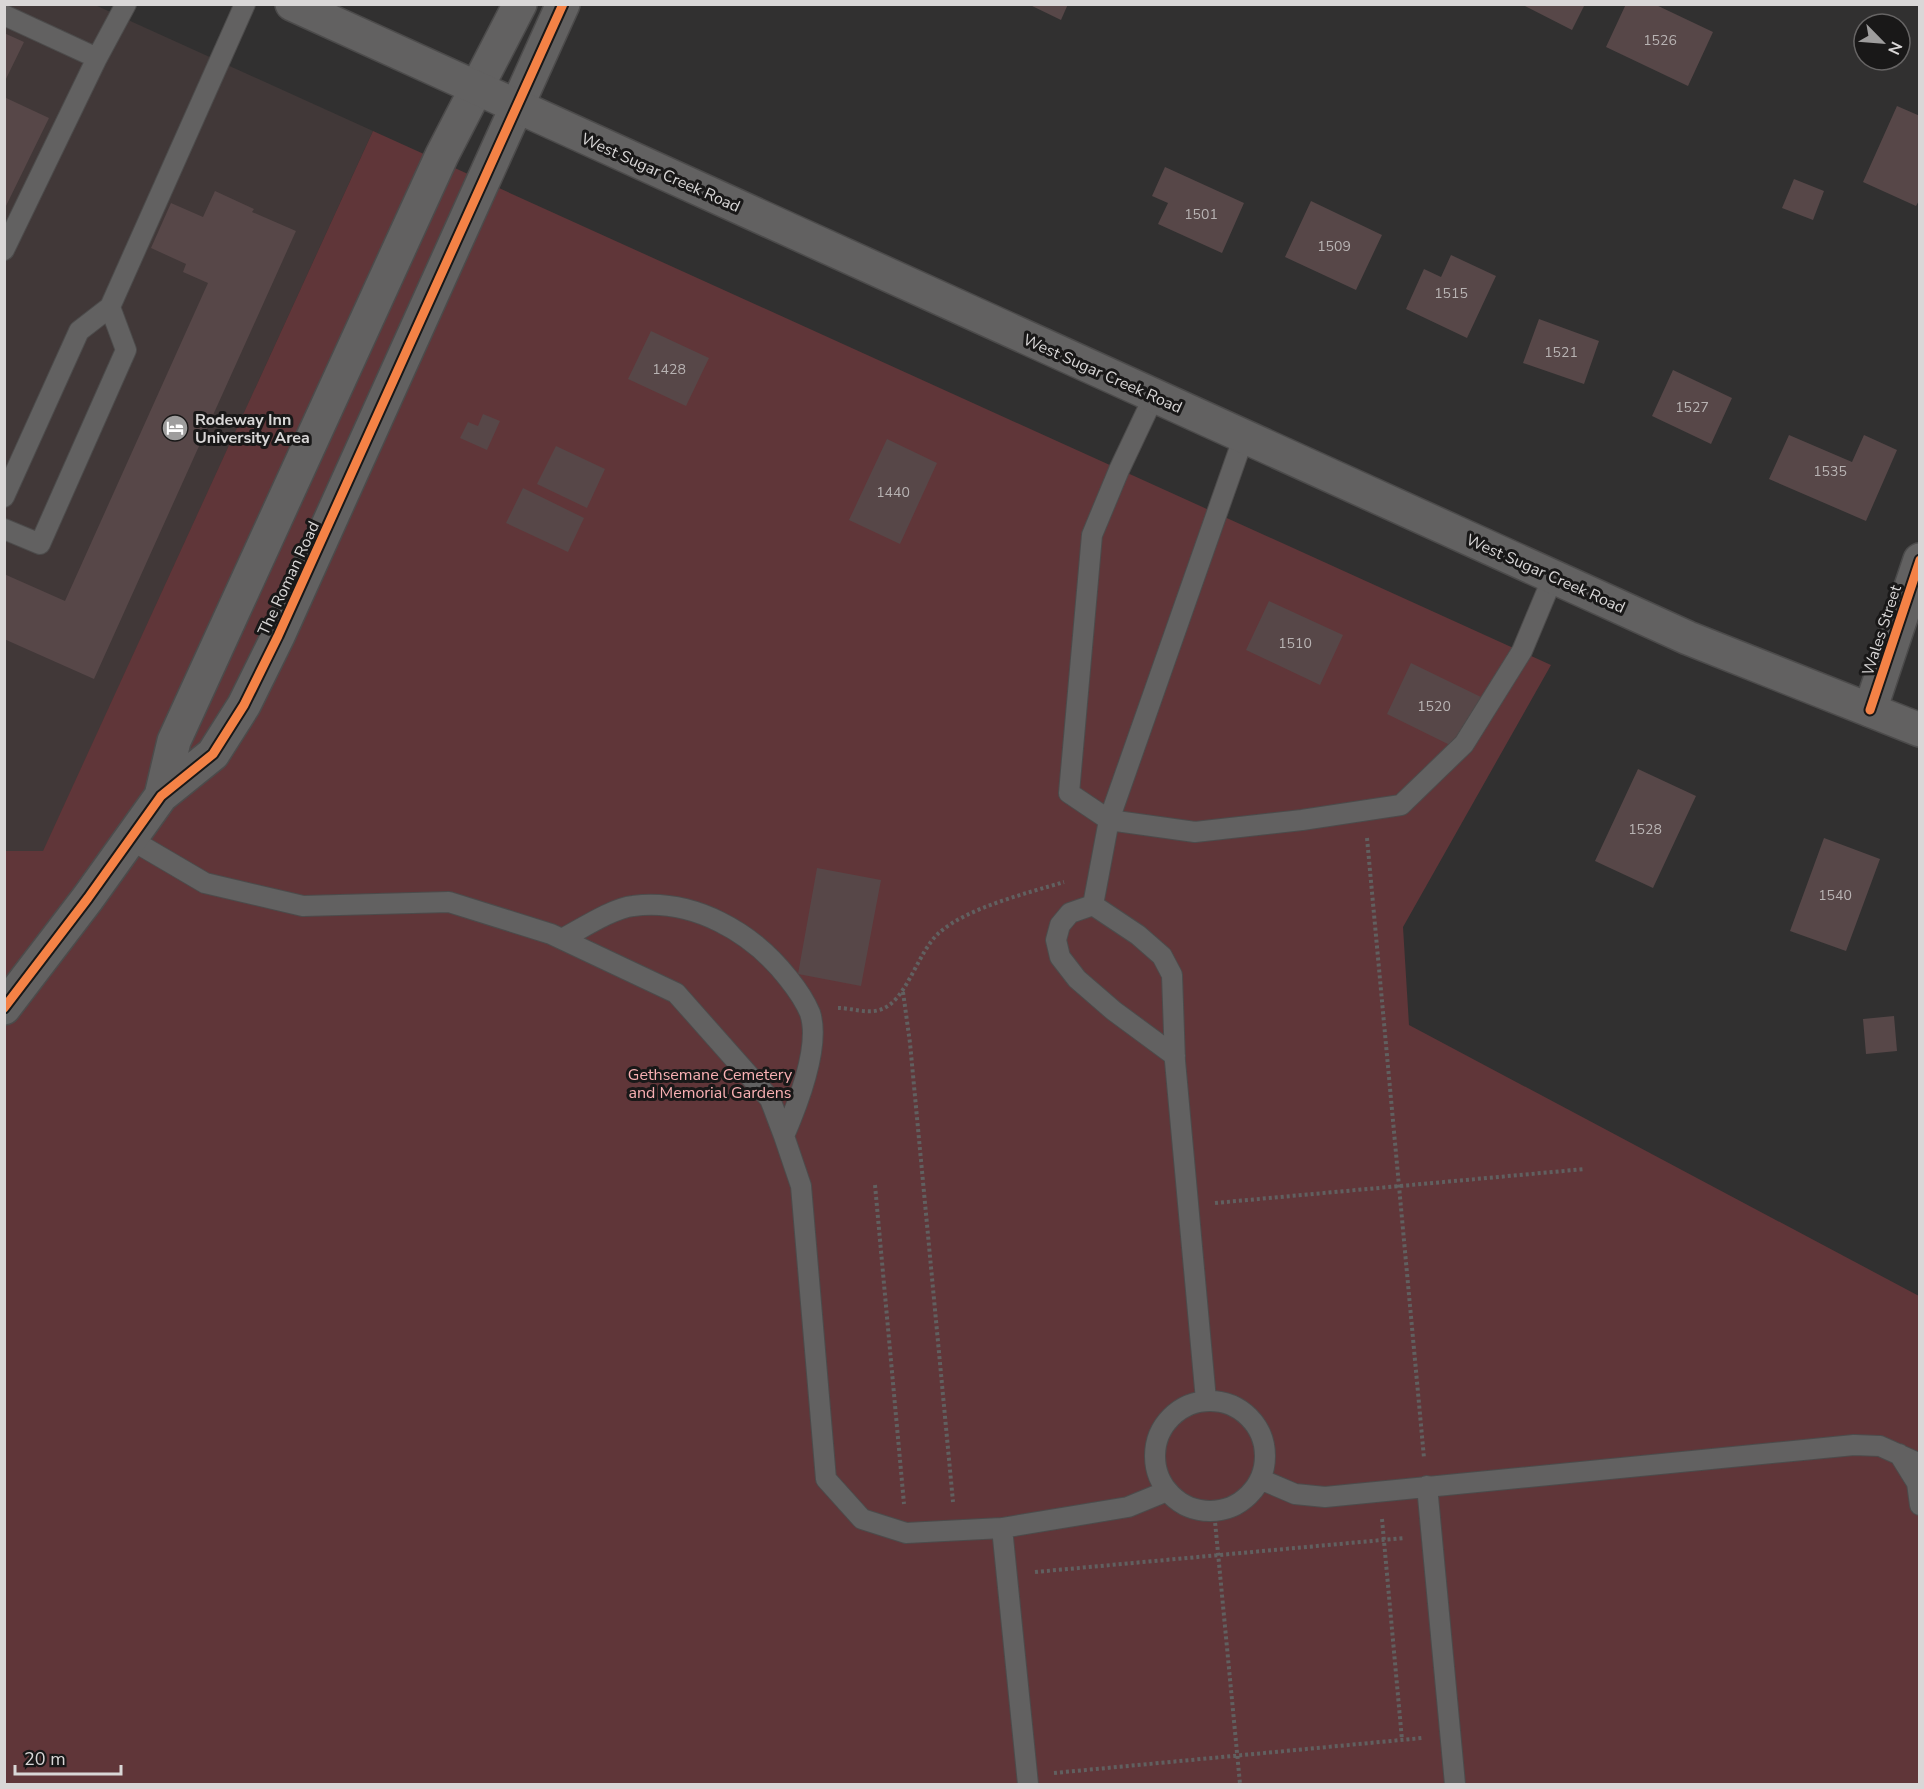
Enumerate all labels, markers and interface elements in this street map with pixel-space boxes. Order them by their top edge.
north arrow [1852,12,1912,72]
house number: 1526 [1643,31,1677,50]
text: N [1882,38,1907,58]
street label: West Sugar Creek Road [578,128,744,218]
house number: 1501 [1184,205,1218,224]
house number: 1509 [1317,237,1351,256]
house number: 1515 [1434,284,1468,303]
street label: West Sugar Creek Road [1020,329,1186,419]
house number: 1521 [1544,343,1578,362]
house number: 1428 [652,360,686,379]
house number: 1527 [1675,398,1709,417]
place label: Rodeway Inn University Area [195,409,310,449]
hotel icon: Rodeway Inn University Area [160,413,190,443]
house number: 1535 [1813,462,1847,481]
house number: 1440 [876,483,910,502]
street label: The Roman Road [253,518,325,639]
street label: West Sugar Creek Road [1463,529,1629,619]
street label: Wales Street [1857,582,1907,678]
house number: 1510 [1278,634,1312,653]
house number: 1520 [1417,697,1451,716]
house number: 1528 [1628,820,1662,839]
house number: 1540 [1818,886,1852,905]
park label: Gethsemane Cemetery and Memorial Gardens [628,1064,793,1104]
scale bar [15,1738,122,1776]
text: 20 m [24,1747,66,1771]

